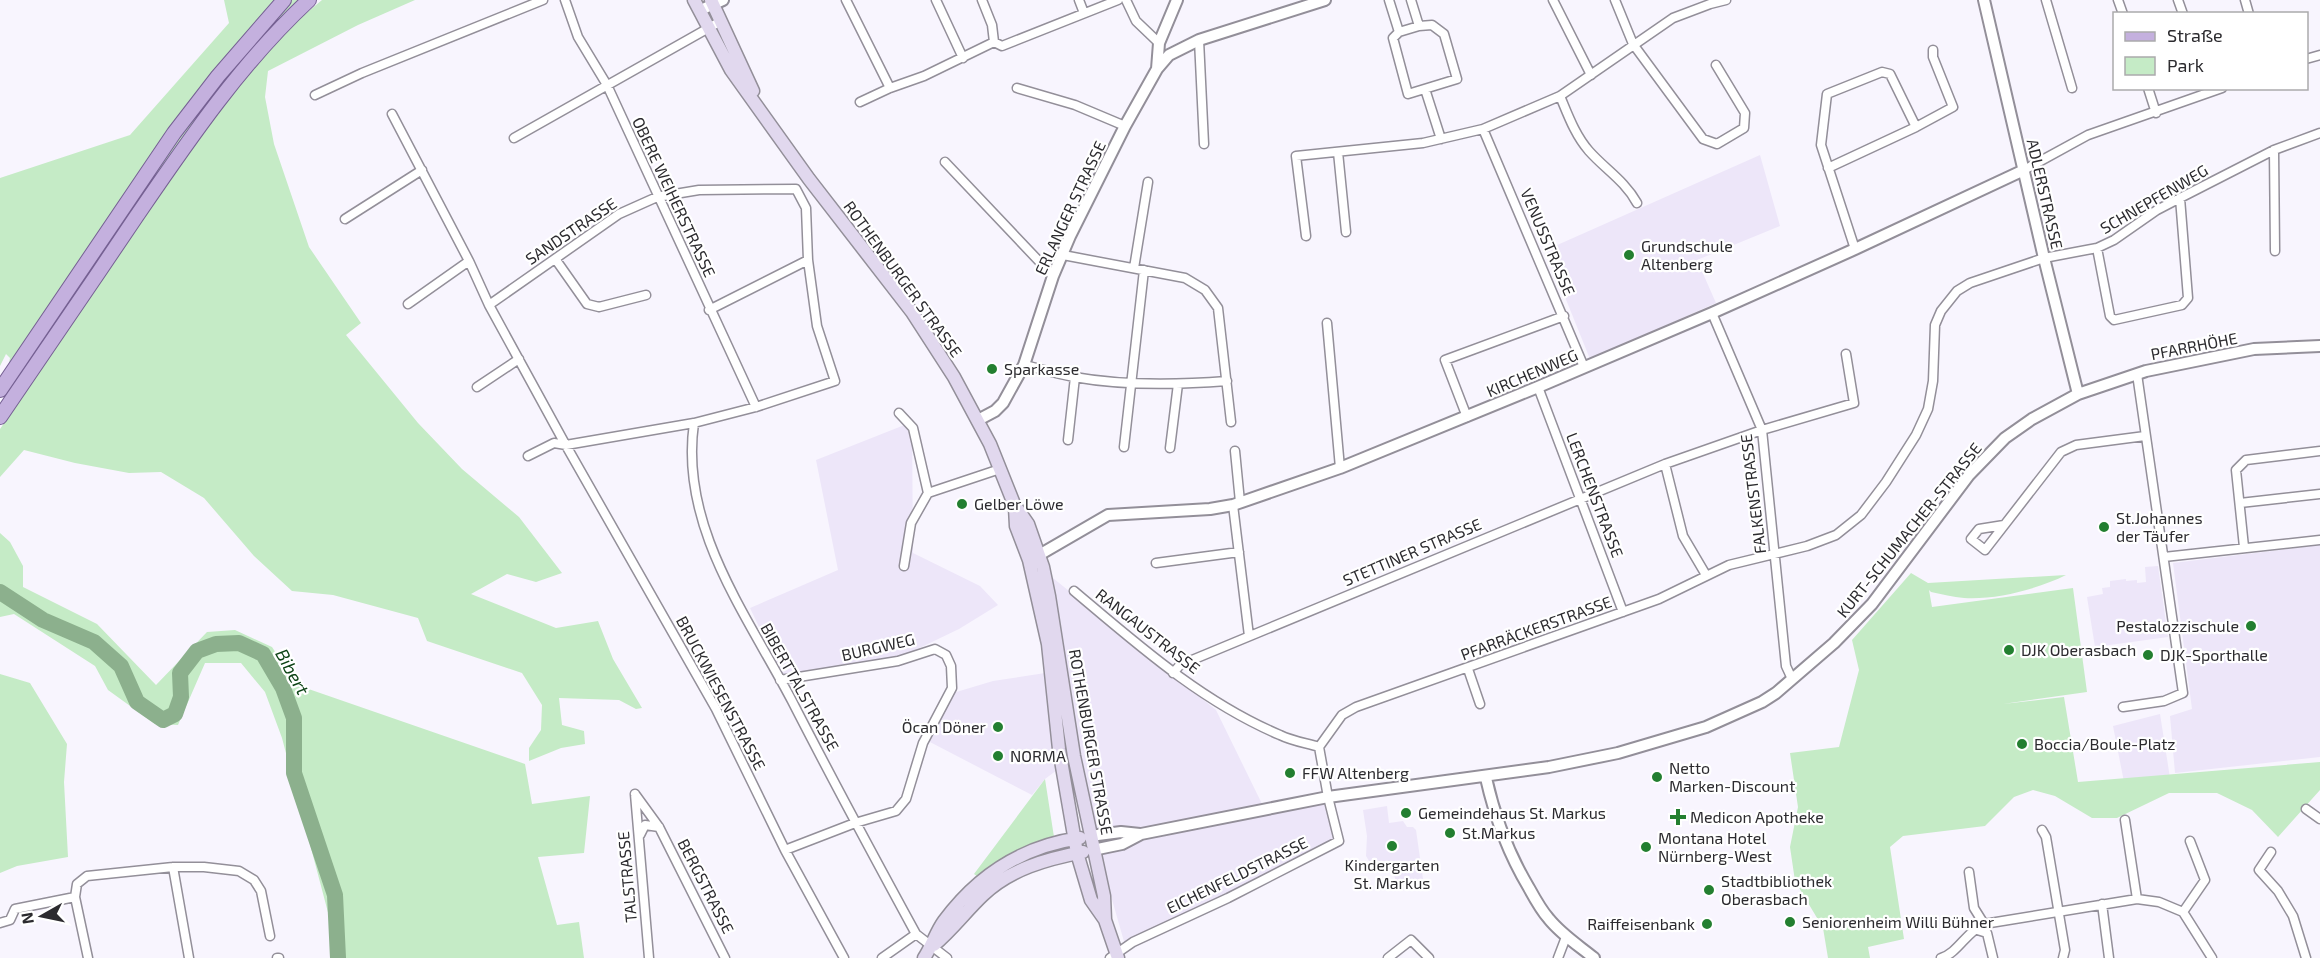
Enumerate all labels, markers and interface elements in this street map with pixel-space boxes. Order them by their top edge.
legend [2113,12,2308,90]
text: Straße [2167,24,2223,46]
text: Park [2167,54,2204,76]
street label: OBERE WEIHERSTRASSE [629,114,720,280]
street label: ADLERSTRASSE [2024,137,2067,251]
street label: ERLANGER STRASSE [1030,138,1109,278]
street label: SCHNEPFENWEG [2096,160,2211,237]
street label: VENUSSTRASSE [1517,185,1580,298]
street label: SANDSTRASSE [522,193,620,268]
street label: ROTHENBURGER STRASSE [840,197,967,361]
place label: Grundschule Altenberg [1641,236,1733,273]
marker: Grundschule Altenberg [1622,248,1636,262]
street label: PFARRHÖHE [2149,328,2239,363]
street label: KIRCHENWEG [1483,345,1580,400]
place label: Sparkasse [1004,359,1079,378]
marker: Sparkasse [985,362,999,376]
street label: LERCHENSTRASSE [1563,430,1628,560]
street label: FALKENSTRASSE [1736,433,1769,555]
street label: KURT-SCHUMACHER-STRASSE [1832,438,1985,621]
place label: Gelber Löwe [974,494,1064,513]
marker: Gelber Löwe [955,497,969,511]
place label: St.Johannes der Täufer [2116,508,2203,545]
street label: STETTINER STRASSE [1340,514,1484,589]
marker: St.Johannes der Täufer [2097,520,2111,534]
street label: RANGAUSTRASSE [1093,584,1204,677]
street label: PFARRÄCKERSTRASSE [1458,591,1614,664]
street label: BRUCKWIESENSTRASSE [673,613,770,773]
place label: Pestalozzischule [2116,616,2239,635]
street label: BIBERTTALSTRASSE [757,619,844,754]
marker: Pestalozzischule [2244,619,2258,633]
street label: BURGWEG [839,629,916,664]
place label: DJK Oberasbach [2021,640,2136,659]
marker: DJK Oberasbach [2002,643,2016,657]
water label: Bibert [271,645,315,699]
place label: DJK-Sporthalle [2160,645,2268,664]
street label: ROTHENBURGER STRASSE [1066,647,1117,836]
marker: DJK-Sporthalle [2141,648,2155,662]
place label: Öcan Döner [902,717,987,736]
marker: Öcan Döner [991,720,1005,734]
place label: Boccia/Boule-Platz [2034,734,2175,753]
marker: Boccia/Boule-Platz [2015,737,2029,751]
place label: NORMA [1010,746,1066,765]
marker: NORMA [991,749,1005,763]
place label: Netto Marken-Discount [1669,758,1795,795]
place label: FFW Altenberg [1302,763,1409,782]
marker: FFW Altenberg [1283,766,1297,780]
marker: Netto Marken-Discount [1650,770,1664,784]
place label: Gemeindehaus St. Markus [1418,803,1606,822]
marker: Gemeindehaus St. Markus [1399,806,1413,820]
place label: Medicon Apotheke [1690,807,1824,826]
marker: Medicon Apotheke [1671,810,1685,824]
place label: St.Markus [1462,823,1535,842]
marker: St.Markus [1443,826,1457,840]
place label: Montana Hotel Nürnberg-West [1658,828,1772,865]
street label: TALSTRASSE [613,831,640,923]
street label: EICHENFELDSTRASSE [1163,832,1310,917]
street label: BERGSTRASSE [674,835,738,936]
marker: Kindergarten St. Markus [1385,839,1399,853]
marker: Montana Hotel Nürnberg-West [1639,840,1653,854]
place label: Kindergarten St. Markus [1345,855,1439,892]
place label: Stadtbibliothek Oberasbach [1721,871,1832,908]
marker: Stadtbibliothek Oberasbach [1702,883,1716,897]
north arrow [12,886,72,946]
text: N [16,911,37,926]
place label: Seniorenheim Willi Bühner [1802,912,1995,931]
place label: Raiffeisenbank [1587,914,1695,933]
marker: Seniorenheim Willi Bühner [1783,915,1797,929]
marker: Raiffeisenbank [1700,917,1714,931]

